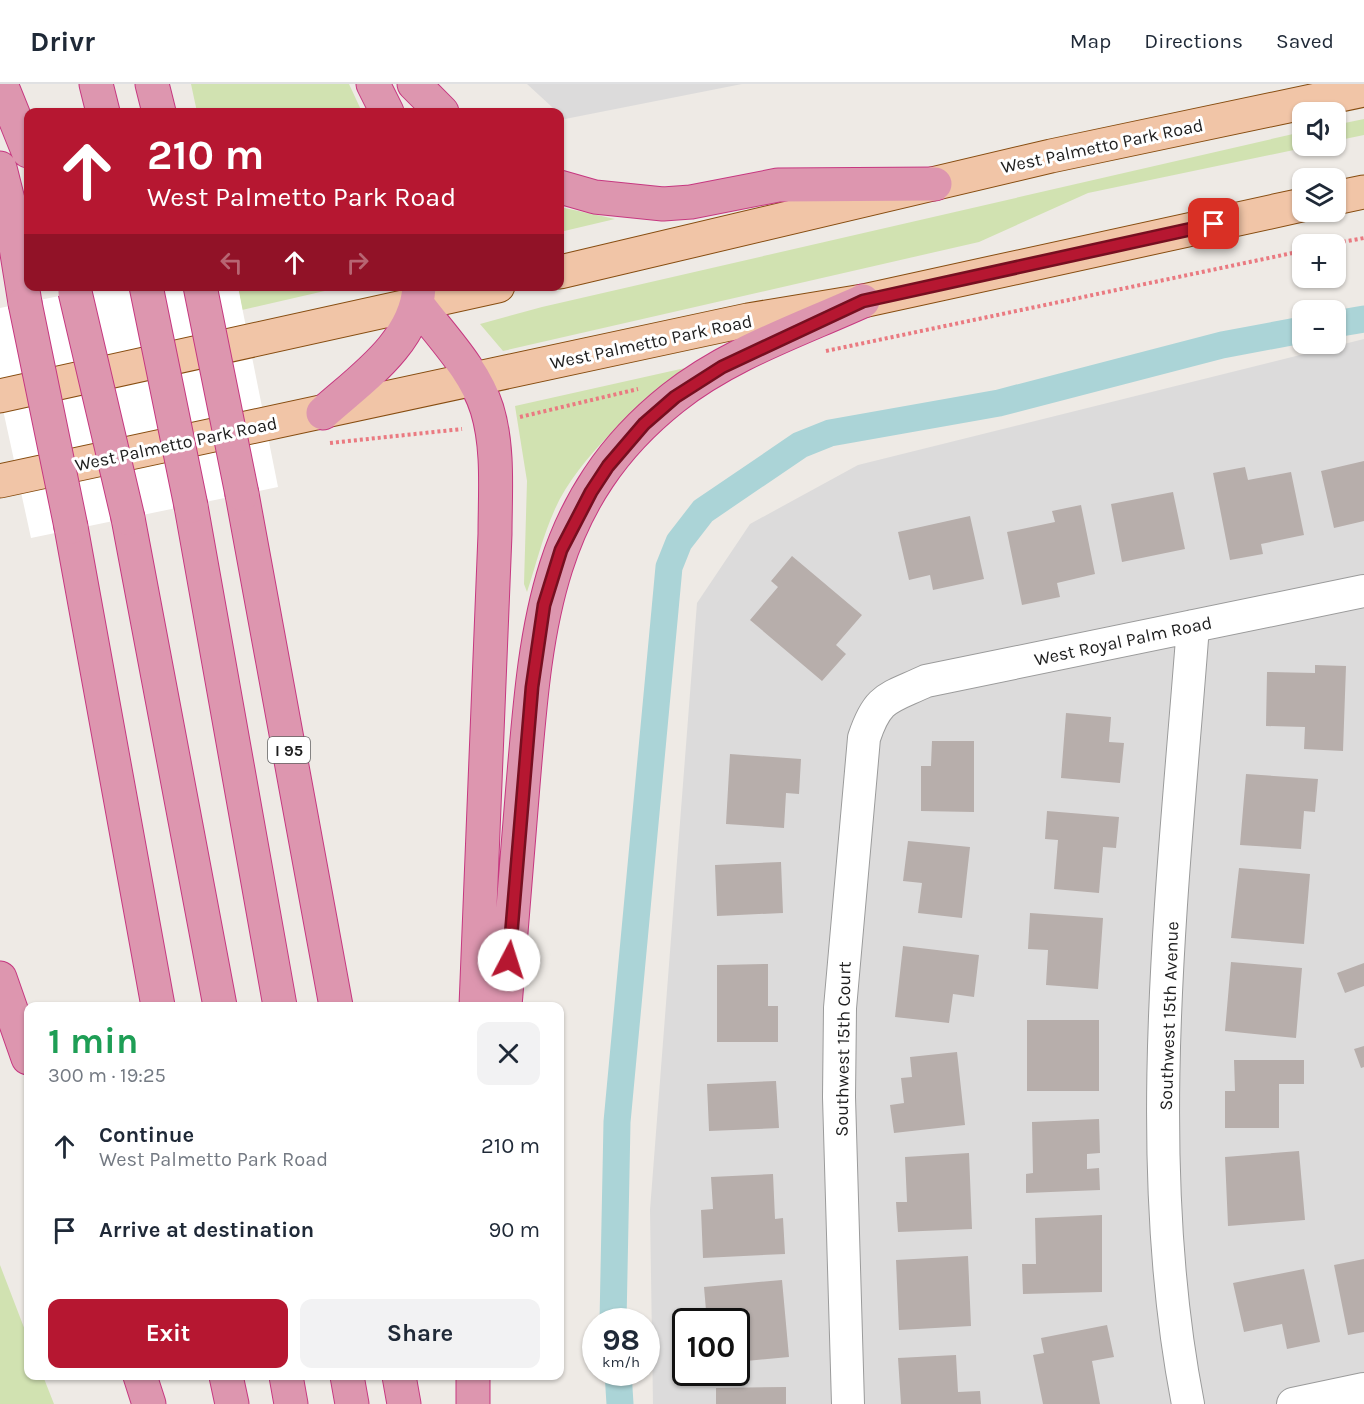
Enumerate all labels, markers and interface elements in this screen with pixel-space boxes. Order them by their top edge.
text: Drivr [30,25,95,58]
text: Map [1070,29,1111,53]
text: Directions [1144,29,1243,53]
text: Saved [1276,29,1334,53]
map controls [1292,102,1346,354]
button: sound [1292,102,1346,156]
street label: West Palmetto Park Road [999,114,1205,178]
text: 210 m [147,130,264,180]
icon: ahead [48,132,126,210]
button: layers [1292,168,1346,222]
text: West Palmetto Park Road [147,181,456,213]
pin [1188,198,1239,249]
icon: arrive [1197,207,1230,240]
button: + [1292,234,1346,288]
icon: left [215,246,248,279]
icon: ahead [278,246,311,279]
icon: right [341,246,374,279]
button: − [1292,300,1346,354]
street label: West Palmetto Park Road [548,310,754,374]
street label: West Palmetto Park Road [73,412,279,476]
street label: West Royal Palm Road [1032,611,1214,671]
road number: I 95 [268,737,310,763]
street label: Southwest 15th Avenue [1155,921,1183,1111]
position arrow [477,928,541,992]
street label: Southwest 15th Court [830,961,856,1137]
text: 1 min [48,1020,138,1062]
button: close [477,1022,540,1085]
text: 300 m · 19:25 [48,1064,166,1087]
text: Continue [99,1122,194,1148]
icon: ahead [48,1130,81,1163]
text: 210 m [481,1133,540,1159]
text: West Palmetto Park Road [99,1148,328,1171]
icon: arrive [48,1214,81,1247]
text: Arrive at destination [99,1217,314,1243]
text: 90 m [488,1217,540,1243]
button: Exit [48,1299,288,1368]
button: Share [300,1299,540,1368]
speed limit sign: 100 [672,1308,750,1386]
text: 98 [602,1322,640,1358]
text: km/h [602,1353,640,1371]

